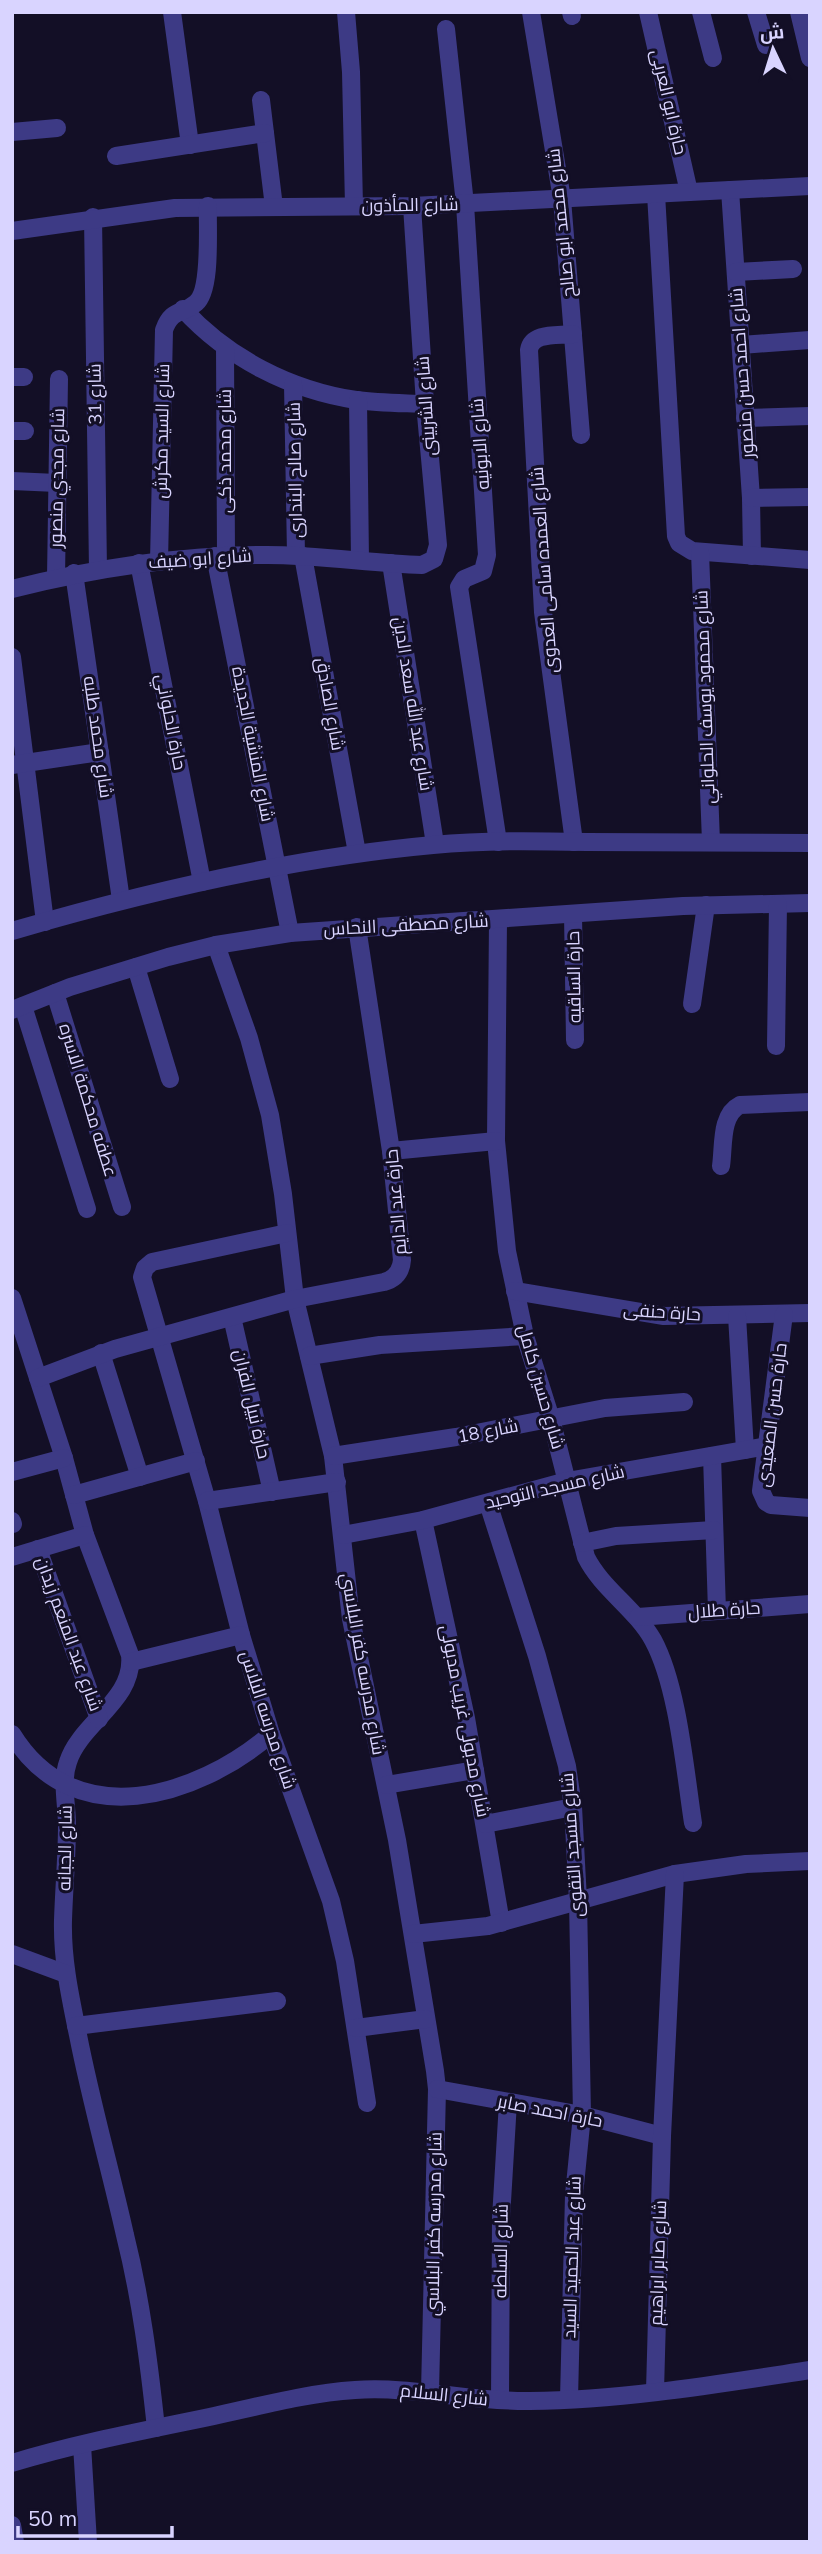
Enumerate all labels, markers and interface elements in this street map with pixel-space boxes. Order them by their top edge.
north arrow [738,14,808,84]
text: ش [759,19,785,45]
street label: حارة ابو العربى [646,47,693,157]
street label: شارع محمد ابو صالح [541,147,581,299]
street label: شارع المأذون [361,192,459,218]
street label: شارع احمد حسن منصور [724,287,760,460]
street label: شارع الشربينى [411,355,441,457]
street label: شارع 31 [82,363,108,425]
street label: شارع السيد مكرش [149,363,175,499]
street label: شارع محمد ذكى [213,389,237,513]
street label: شارع الابونيه [465,397,495,491]
street label: شارع صالح البندارى [282,402,308,538]
street label: شارع مجدي منصور [44,408,72,549]
street label: شارع العمده سامى العدوى [525,466,563,674]
street label: شارع ابو ضيف [148,543,252,575]
street label: شارع محمود يوسف الحلواني [689,590,723,804]
street label: شارع عبد الله سعد الدين [387,615,439,793]
street label: شارع الصادق [310,656,350,752]
street label: شارع المنشية الجديدة [226,664,280,824]
street label: حارة الحلواني [148,672,192,772]
street label: شارع محمد طلبه [78,674,118,800]
street label: شارع مصطفى النحاس [323,909,489,941]
street label: حارة الساقيه [561,931,586,1023]
street label: عطفه محكمة الاسره [54,1020,123,1179]
street label: حارة عبد الدايم [379,1148,413,1256]
street label: حارة حنفى [622,1297,702,1326]
street label: شارع حسين كامل [512,1322,570,1452]
street label: حارة حسن الصعيدى [751,1341,792,1488]
street label: حارة نبيل الفران [229,1347,276,1461]
street label: شارع 18 [456,1413,520,1449]
street label: شارع مسجد التوحيد [483,1459,627,1515]
street label: شارع عبد المنعم زيدان [30,1554,108,1714]
street label: شارع مدرسه كفر البلاسي [334,1571,391,1757]
street label: حارة طلال [687,1595,761,1624]
street label: شارع مدبولى غريب مدبولى [435,1623,495,1819]
street label: شارع مدرسه البلاس [234,1648,302,1792]
street label: شارع مسجد التقوى [555,1772,589,1918]
street label: شارع الجبانه [52,1805,78,1891]
street label: حارة احمد صابر [494,2089,605,2132]
street label: شارع مدرسه كفر البلاسي [420,2132,449,2316]
street label: شارع عبد الحميد السيد [557,2175,587,2339]
street label: شارع صابر ابراهيم [644,2200,672,2326]
street label: شارع السلطه [488,2204,514,2298]
street label: شارع السلام [399,2378,489,2412]
scale bar [18,2494,172,2538]
text: 50 m [28,2505,77,2531]

